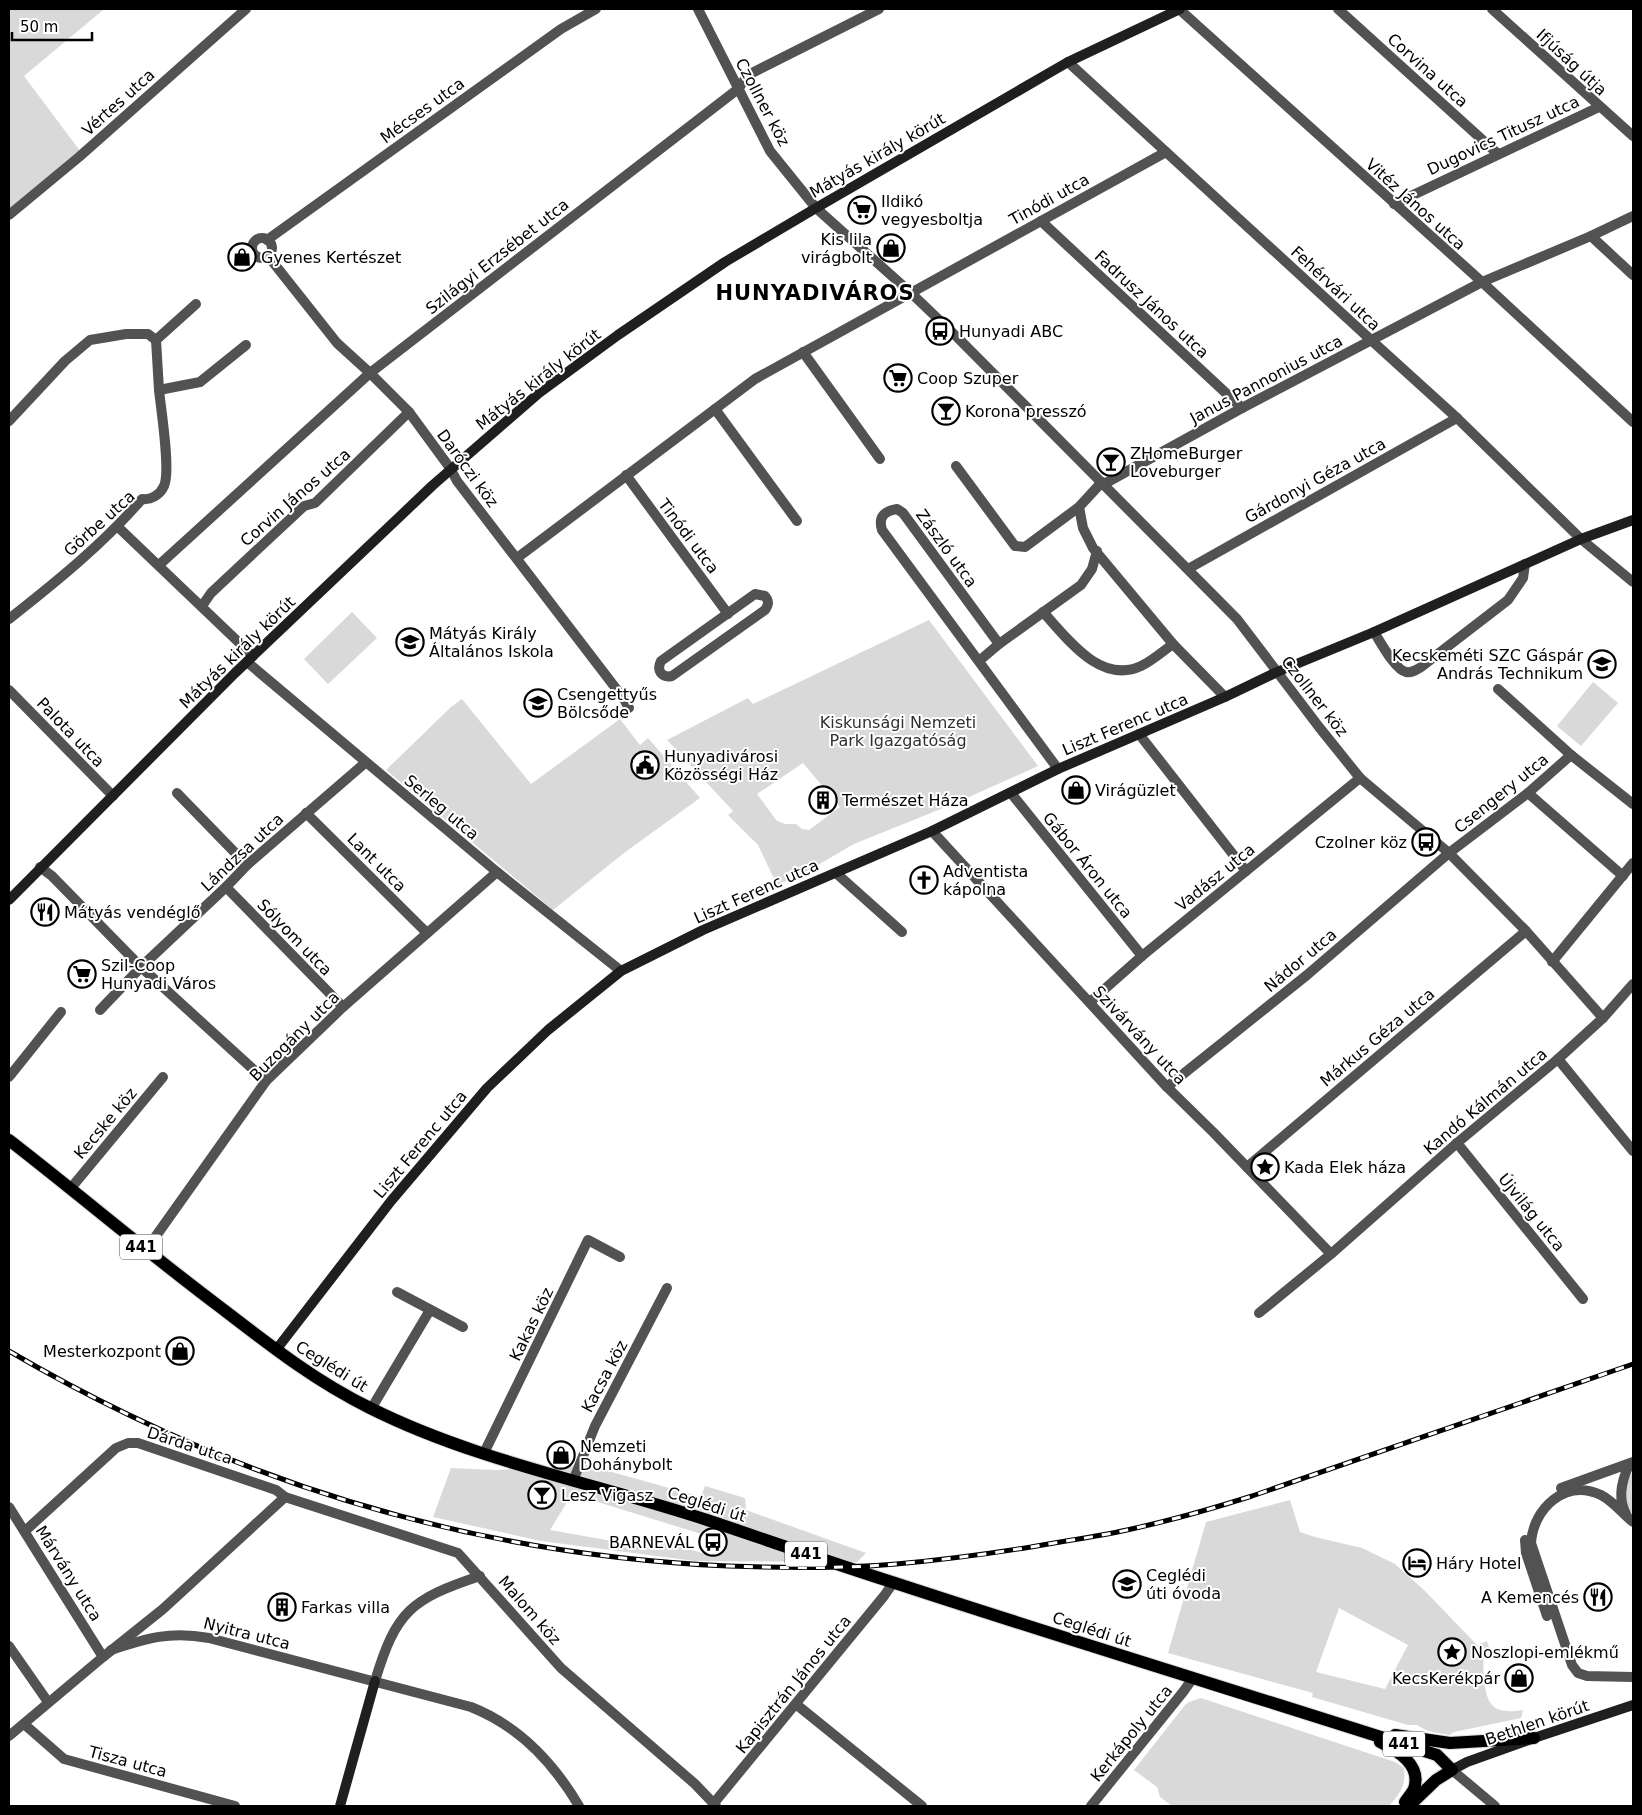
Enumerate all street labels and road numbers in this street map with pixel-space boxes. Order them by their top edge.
street label: Ifjúság útja [1533,25,1611,100]
street label: Corvina utca [1384,29,1472,111]
street label: Czollner köz [731,55,794,149]
street label: Vértes utca [78,65,158,140]
street label: Mécses utca [377,74,468,147]
street label: Dugovics Titusz utca [1424,92,1582,179]
street label: Mátyás király körút [806,109,948,202]
street label: Vitéz János utca [1362,155,1469,254]
street label: Tinódi utca [1005,170,1092,230]
street label: Szilágyi Erzsébet utca [422,195,573,318]
street label: Fehérvári utca [1287,242,1384,335]
street label: Fadrusz János utca [1091,247,1213,362]
street label: Mátyás király körút [472,325,605,434]
street label: Janus Pannonius utca [1186,331,1346,428]
street label: Daróczi köz [433,426,502,511]
street label: Gárdonyi Géza utca [1241,434,1389,527]
street label: Corvin János utca [236,444,354,550]
street label: Görbe utca [60,487,139,560]
street label: Tinódi utca [654,495,723,577]
street label: Zászló utca [912,506,981,591]
street label: Mátyás király körút [176,592,299,712]
street label: Czollner köz [1277,652,1352,740]
street label: Liszt Ferenc utca [1059,689,1191,760]
street label: Palota utca [33,694,108,771]
street label: Csengery utca [1450,750,1552,837]
street label: Serleg utca [401,771,483,844]
street label: Gábor Áron utca [1039,808,1136,922]
street label: Lándzsa utca [197,809,287,895]
street label: Lant utca [343,829,410,896]
street label: Vadász utca [1172,840,1259,915]
street label: Liszt Ferenc utca [691,855,822,928]
street label: Sólyom utca [253,895,336,980]
street label: Nádor utca [1260,925,1340,996]
street label: Szivárvány utca [1089,982,1190,1089]
street label: Márkus Géza utca [1316,984,1438,1091]
street label: Buzogány utca [246,988,343,1085]
street label: Kandó Kálmán utca [1420,1044,1551,1159]
street label: Kecske köz [70,1084,141,1163]
street label: Liszt Ferenc utca [370,1087,471,1202]
street label: Újvilág utca [1494,1170,1569,1255]
road number: 441 [120,1234,162,1260]
street label: Kakas köz [506,1285,557,1364]
street label: Ceglédi út [292,1337,371,1396]
street label: Kacsa köz [578,1337,631,1416]
street label: Dárda utca [145,1423,235,1468]
street label: Ceglédi út [665,1483,749,1526]
street label: Márvány utca [32,1522,106,1625]
road number: 441 [785,1542,827,1566]
street label: Malom köz [494,1572,565,1649]
street label: Ceglédi út [1050,1608,1134,1651]
street label: Kapisztrán János utca [732,1611,855,1757]
street label: Nyitra utca [202,1614,292,1653]
street label: Kerkápoly utca [1087,1681,1176,1785]
street label: Bethlen körút [1483,1696,1591,1749]
road number: 441 [1383,1732,1425,1756]
street label: Tisza utca [86,1742,169,1781]

